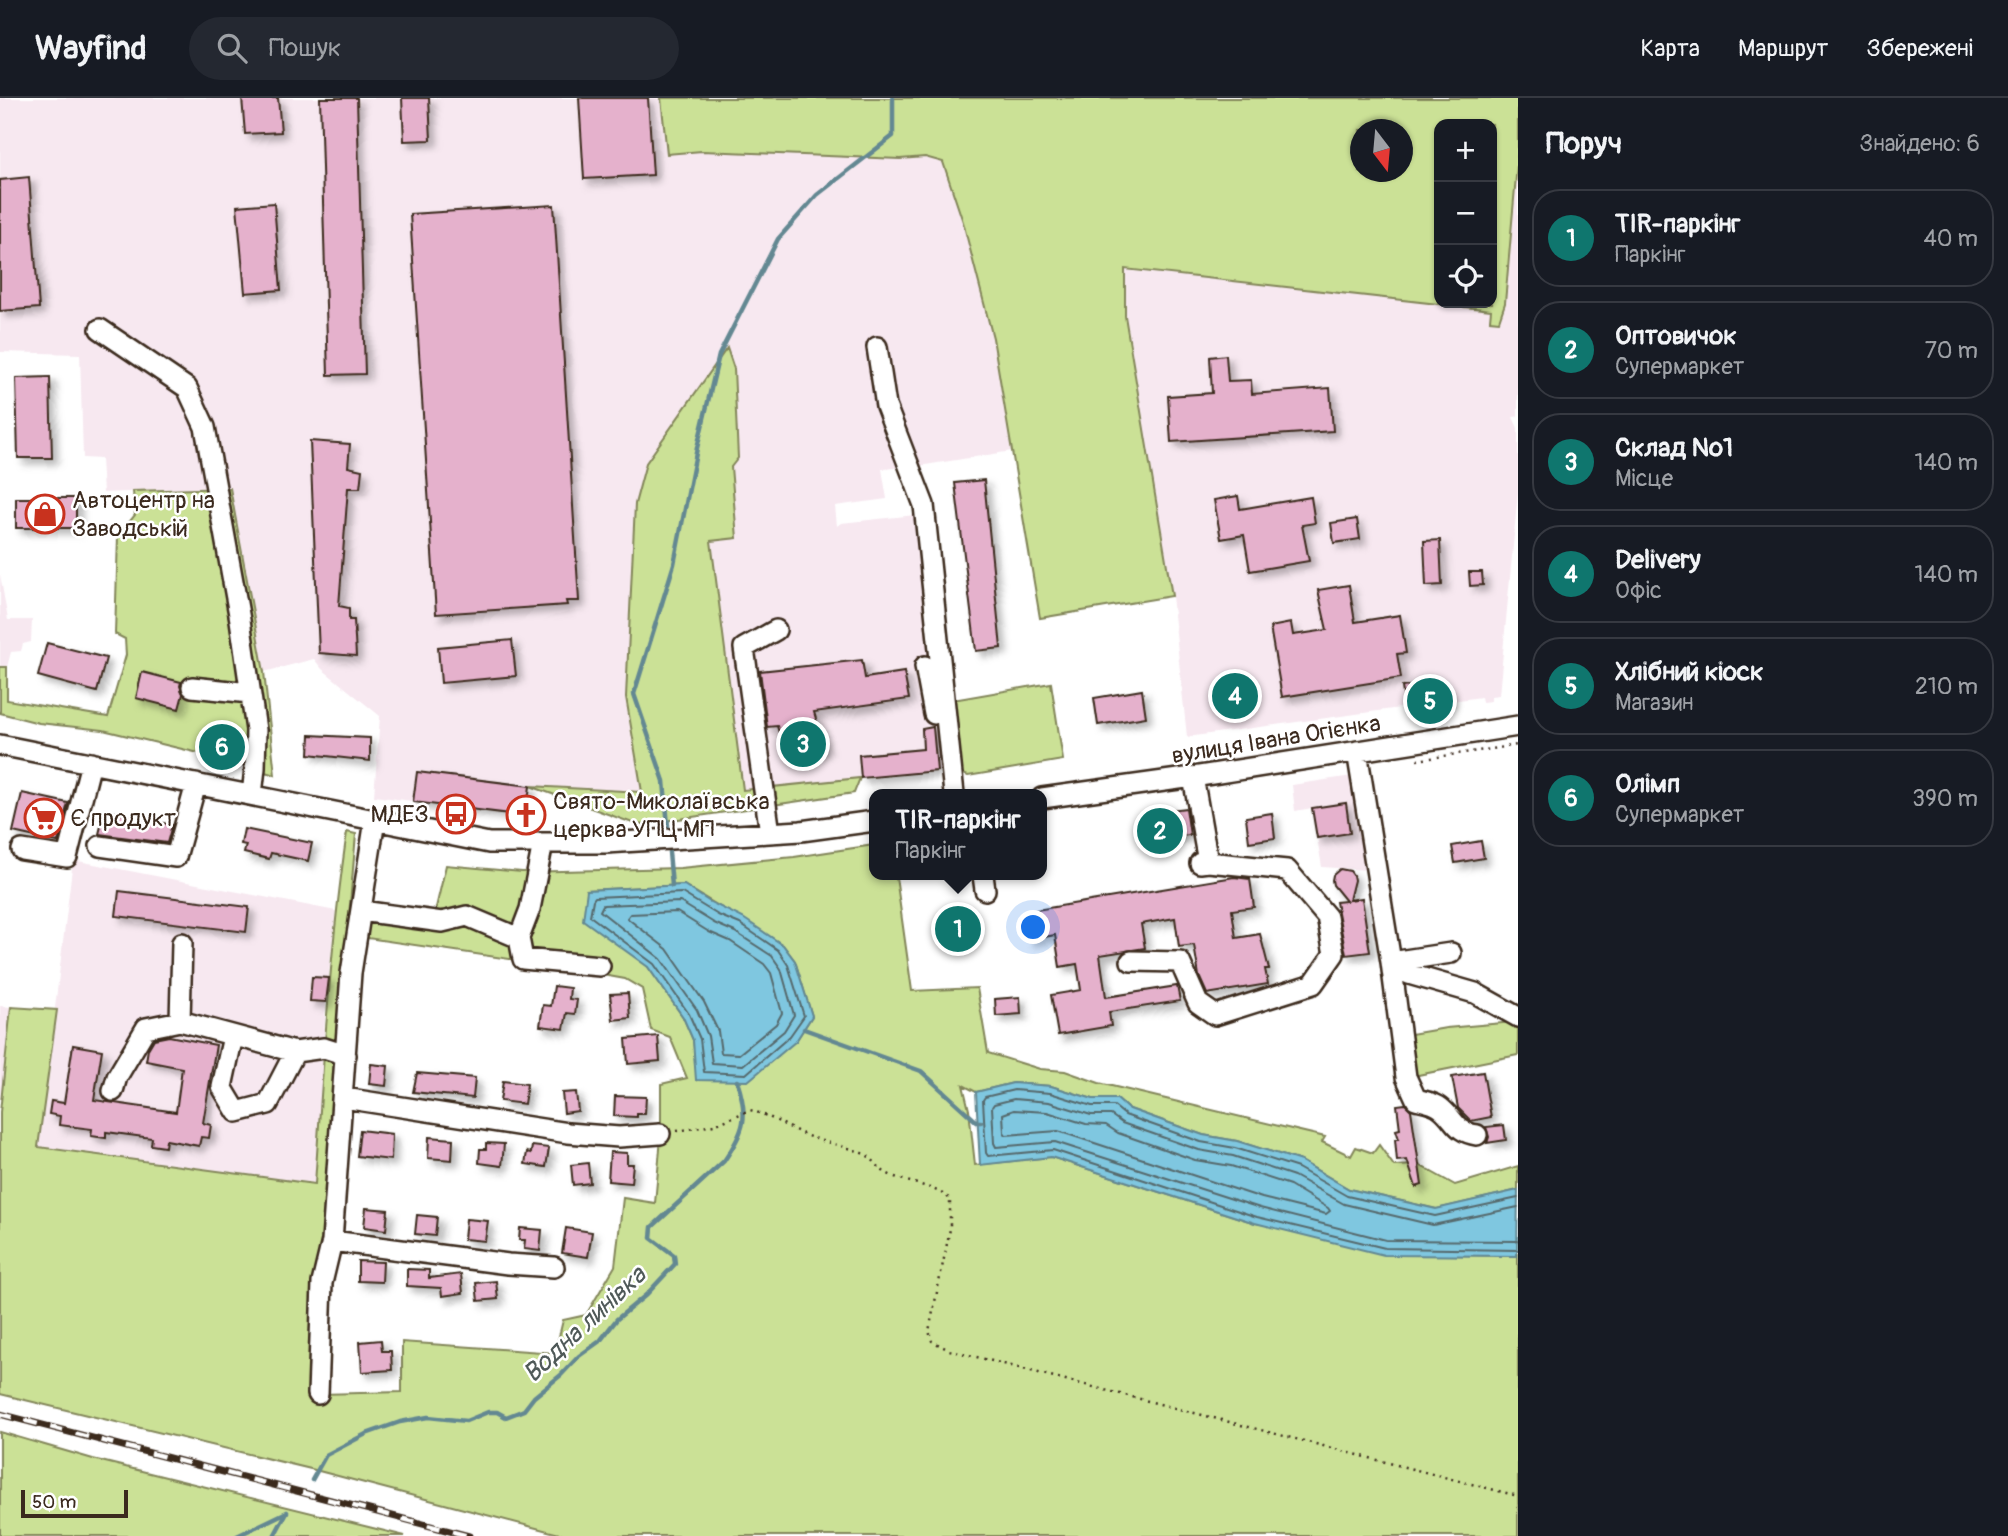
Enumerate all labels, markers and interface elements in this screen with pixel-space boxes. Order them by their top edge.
search box [189,17,679,80]
text: Wayfind [35,28,147,69]
icon: search [213,29,251,67]
text: Пошук [269,32,341,64]
text: Карта [1641,34,1700,63]
text: Маршрут [1738,34,1828,63]
text: Збережені [1866,34,1973,63]
north arrow [1350,119,1413,182]
map controls [1434,119,1497,308]
button: + [1434,119,1497,182]
text: Поруч [1546,125,1622,162]
text: Знайдено: 6 [1860,129,1980,158]
button: − [1434,182,1497,245]
text: TIR-паркінг [1615,208,1740,240]
text: 1 [1567,224,1576,253]
text: 40 m [1924,224,1978,253]
text: Паркінг [1615,240,1686,269]
button: locate [1434,245,1497,308]
text: Оптовичок [1615,320,1737,352]
text: 2 [1565,336,1577,365]
text: 70 m [1925,336,1978,365]
text: Супермаркет [1615,352,1744,381]
text: Склад №1 [1615,432,1733,464]
text: 3 [1565,448,1577,477]
text: 140 m [1915,448,1978,477]
text: Місце [1615,464,1673,493]
place label: Автоцентр на Заводській [72,486,215,543]
shop icon: Автоцентр на Заводській [24,493,66,535]
text: Delivery [1615,544,1701,576]
text: 4 [1564,560,1578,589]
text: 140 m [1915,560,1978,589]
text: Офіс [1615,576,1662,605]
text: Хлібний кіоск [1615,656,1764,688]
pin: 4 [1212,670,1258,722]
text: 5 [1565,672,1577,701]
text: 210 m [1915,672,1978,701]
pin: 5 [1407,675,1453,727]
text: Магазин [1615,688,1694,717]
street label: вулиця Івана Огієнка [1170,709,1383,770]
pin: 3 [780,718,826,770]
pin: 6 [199,721,245,773]
text: Олімп [1615,768,1680,800]
text: 6 [1564,784,1578,813]
text: 390 m [1912,784,1978,813]
place label: Свято-Миколаївська церква УПЦ МП [553,787,770,844]
popup [869,789,1047,880]
bus stop icon: МДЕЗ [435,793,477,835]
church icon: Свято-Миколаївська церква УПЦ МП [505,794,547,836]
supermarket icon: Є продукт [23,797,65,839]
place label: МДЕЗ [370,800,429,829]
text: Супермаркет [1615,800,1744,829]
place label: Є продукт [71,804,176,833]
text: TIR-паркінг [895,804,1021,836]
pin: 2 [1137,805,1183,857]
text: Паркінг [895,836,966,865]
pin: 1 [935,903,981,955]
your location [1016,910,1050,944]
water label: Водна линівка [517,1258,654,1390]
scale bar [21,1487,128,1519]
text: 50 m [32,1490,76,1514]

